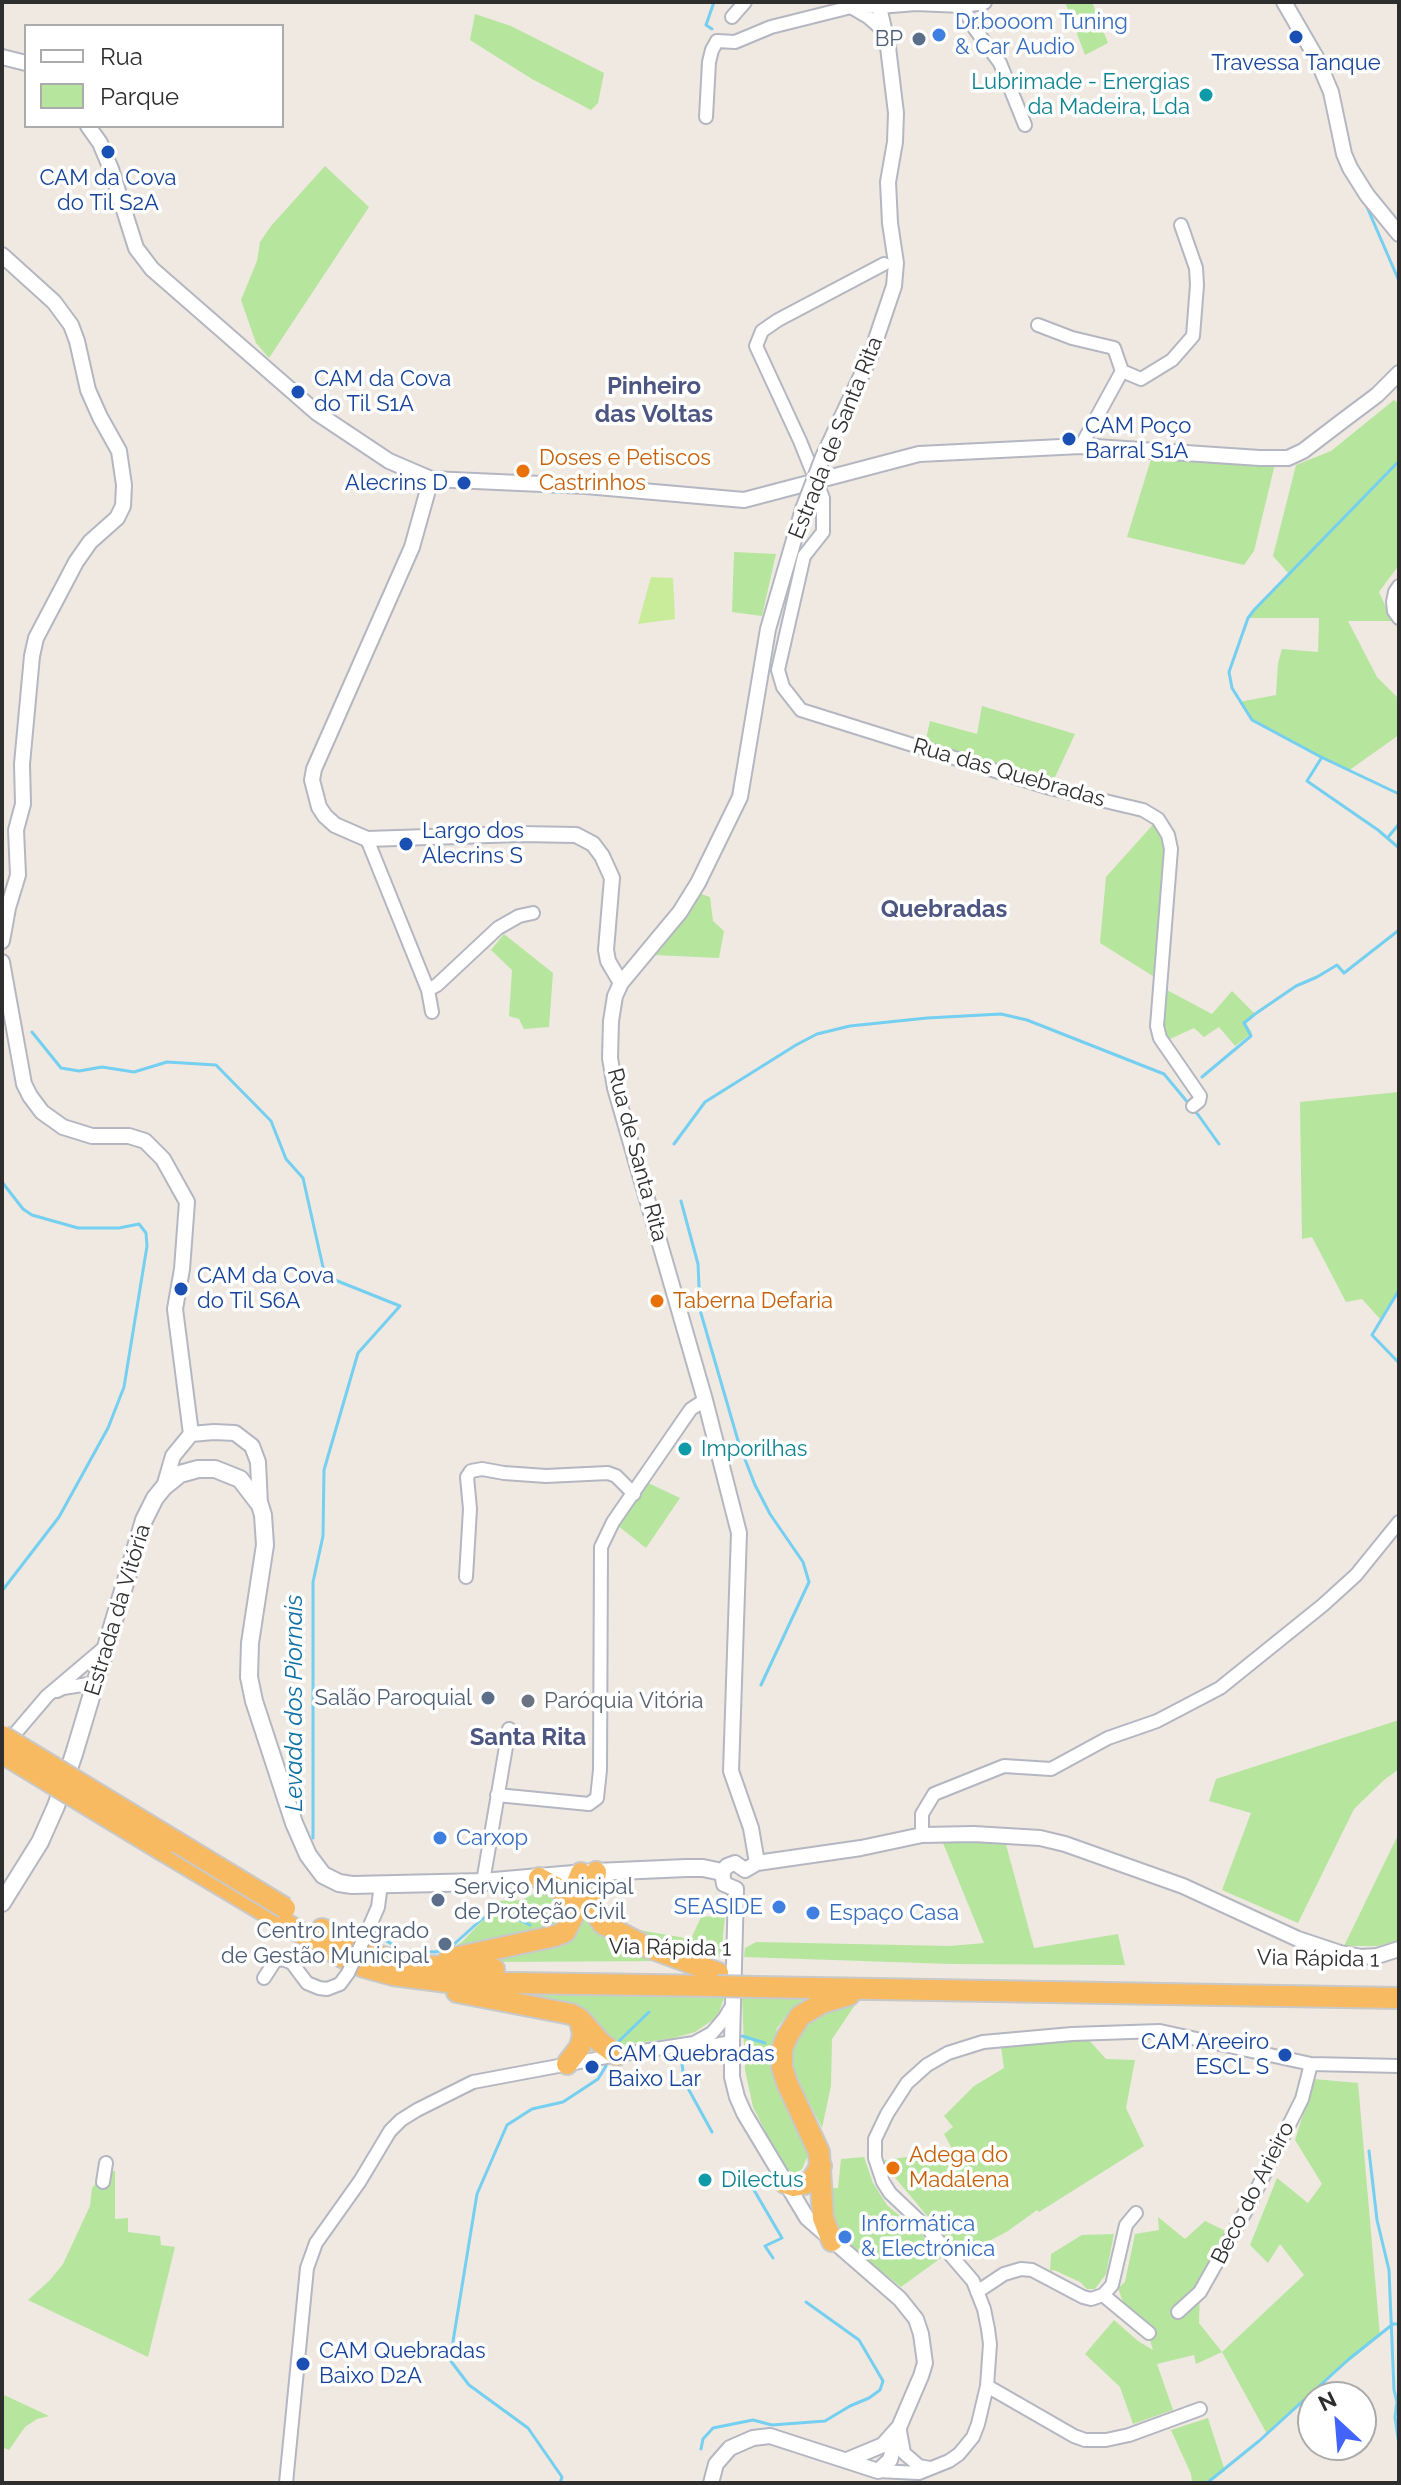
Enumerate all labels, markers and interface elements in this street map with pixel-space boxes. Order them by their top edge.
place label: Dr.booom Tuning & Car Audio [955,9,1128,60]
legend [24,24,284,128]
place label: BP [875,26,903,52]
marker: Dr.booom Tuning & Car Audio [930,26,948,44]
marker: Travessa Tanque [1287,28,1305,46]
marker: BP [910,30,928,48]
text: Rua [100,42,143,71]
place label: Travessa Tanque [1211,50,1381,76]
place label: Lubrimade - Energias da Madeira, Lda [971,69,1190,120]
text: Parque [100,82,179,111]
marker: Lubrimade - Energias da Madeira, Lda [1197,86,1215,104]
marker: CAM da Cova do Til S2A [99,143,117,161]
place label: CAM da Cova do Til S2A [39,165,177,216]
street label: Estrada de Santa Rita [783,333,889,543]
place label: CAM da Cova do Til S1A [314,366,451,418]
district label: Pinheiro das Voltas [595,373,713,429]
marker: CAM da Cova do Til S1A [289,383,307,401]
place label: CAM Poço Barral S1A [1085,413,1191,464]
marker: CAM Poço Barral S1A [1060,430,1078,448]
place label: Doses e Petiscos Castrinhos [539,445,711,496]
marker: Doses e Petiscos Castrinhos [514,462,532,480]
place label: Alecrins D [345,470,448,496]
marker: Alecrins D [455,474,473,492]
street label: Rua das Quebradas [910,733,1108,813]
place label: Largo dos Alecrins S [422,818,524,870]
marker: Largo dos Alecrins S [397,835,415,853]
district label: Quebradas [881,896,1007,924]
street label: Rua de Santa Rita [601,1065,673,1245]
place label: CAM da Cova do Til S6A [197,1263,334,1314]
marker: CAM da Cova do Til S6A [172,1280,190,1298]
place label: Taberna Defaria [673,1288,833,1314]
marker: Taberna Defaria [648,1292,666,1310]
place label: Imporilhas [701,1436,807,1462]
marker: Imporilhas [676,1440,694,1458]
street label: Estrada da Vitória [79,1521,157,1699]
water label: Levada dos Piornais [281,1595,309,1811]
place label: Salão Paroquial [315,1685,472,1711]
place label: Paróquia Vitória [544,1688,704,1714]
marker: Salão Paroquial [479,1689,497,1707]
marker: Paróquia Vitória [519,1692,537,1710]
district label: Santa Rita [470,1724,586,1752]
place label: Carxop [456,1825,528,1851]
marker: Carxop [431,1829,449,1847]
place label: Serviço Municipal de Proteção Civil [454,1874,634,1926]
marker: Serviço Municipal de Proteção Civil [429,1891,447,1909]
place label: SEASIDE [674,1894,763,1920]
marker: SEASIDE [770,1898,788,1916]
place label: Espaço Casa [829,1900,959,1926]
marker: Espaço Casa [804,1904,822,1922]
place label: Centro Integrado de Gestão Municipal [221,1918,429,1970]
street label: Via Rápida 1 [608,1934,732,1962]
marker: Centro Integrado de Gestão Municipal [436,1935,454,1953]
street label: Via Rápida 1 [1256,1945,1380,1973]
place label: CAM Areeiro ESCL S [1141,2029,1269,2080]
place label: CAM Quebradas Baixo Lar [608,2041,775,2092]
marker: CAM Areeiro ESCL S [1276,2046,1294,2064]
marker: CAM Quebradas Baixo Lar [583,2058,601,2076]
street label: Beco do Arieiro [1206,2117,1300,2269]
place label: Adega do Madalena [909,2142,1010,2194]
marker: Adega do Madalena [884,2159,902,2177]
place label: Dilectus [721,2167,804,2193]
marker: Dilectus [696,2171,714,2189]
place label: Informática & Electrónica [861,2211,995,2262]
marker: Informática & Electrónica [836,2228,854,2246]
place label: CAM Quebradas Baixo D2A [319,2338,486,2390]
marker: CAM Quebradas Baixo D2A [294,2355,312,2373]
north arrow [1297,2381,1377,2461]
text: N [1314,2386,1341,2417]

